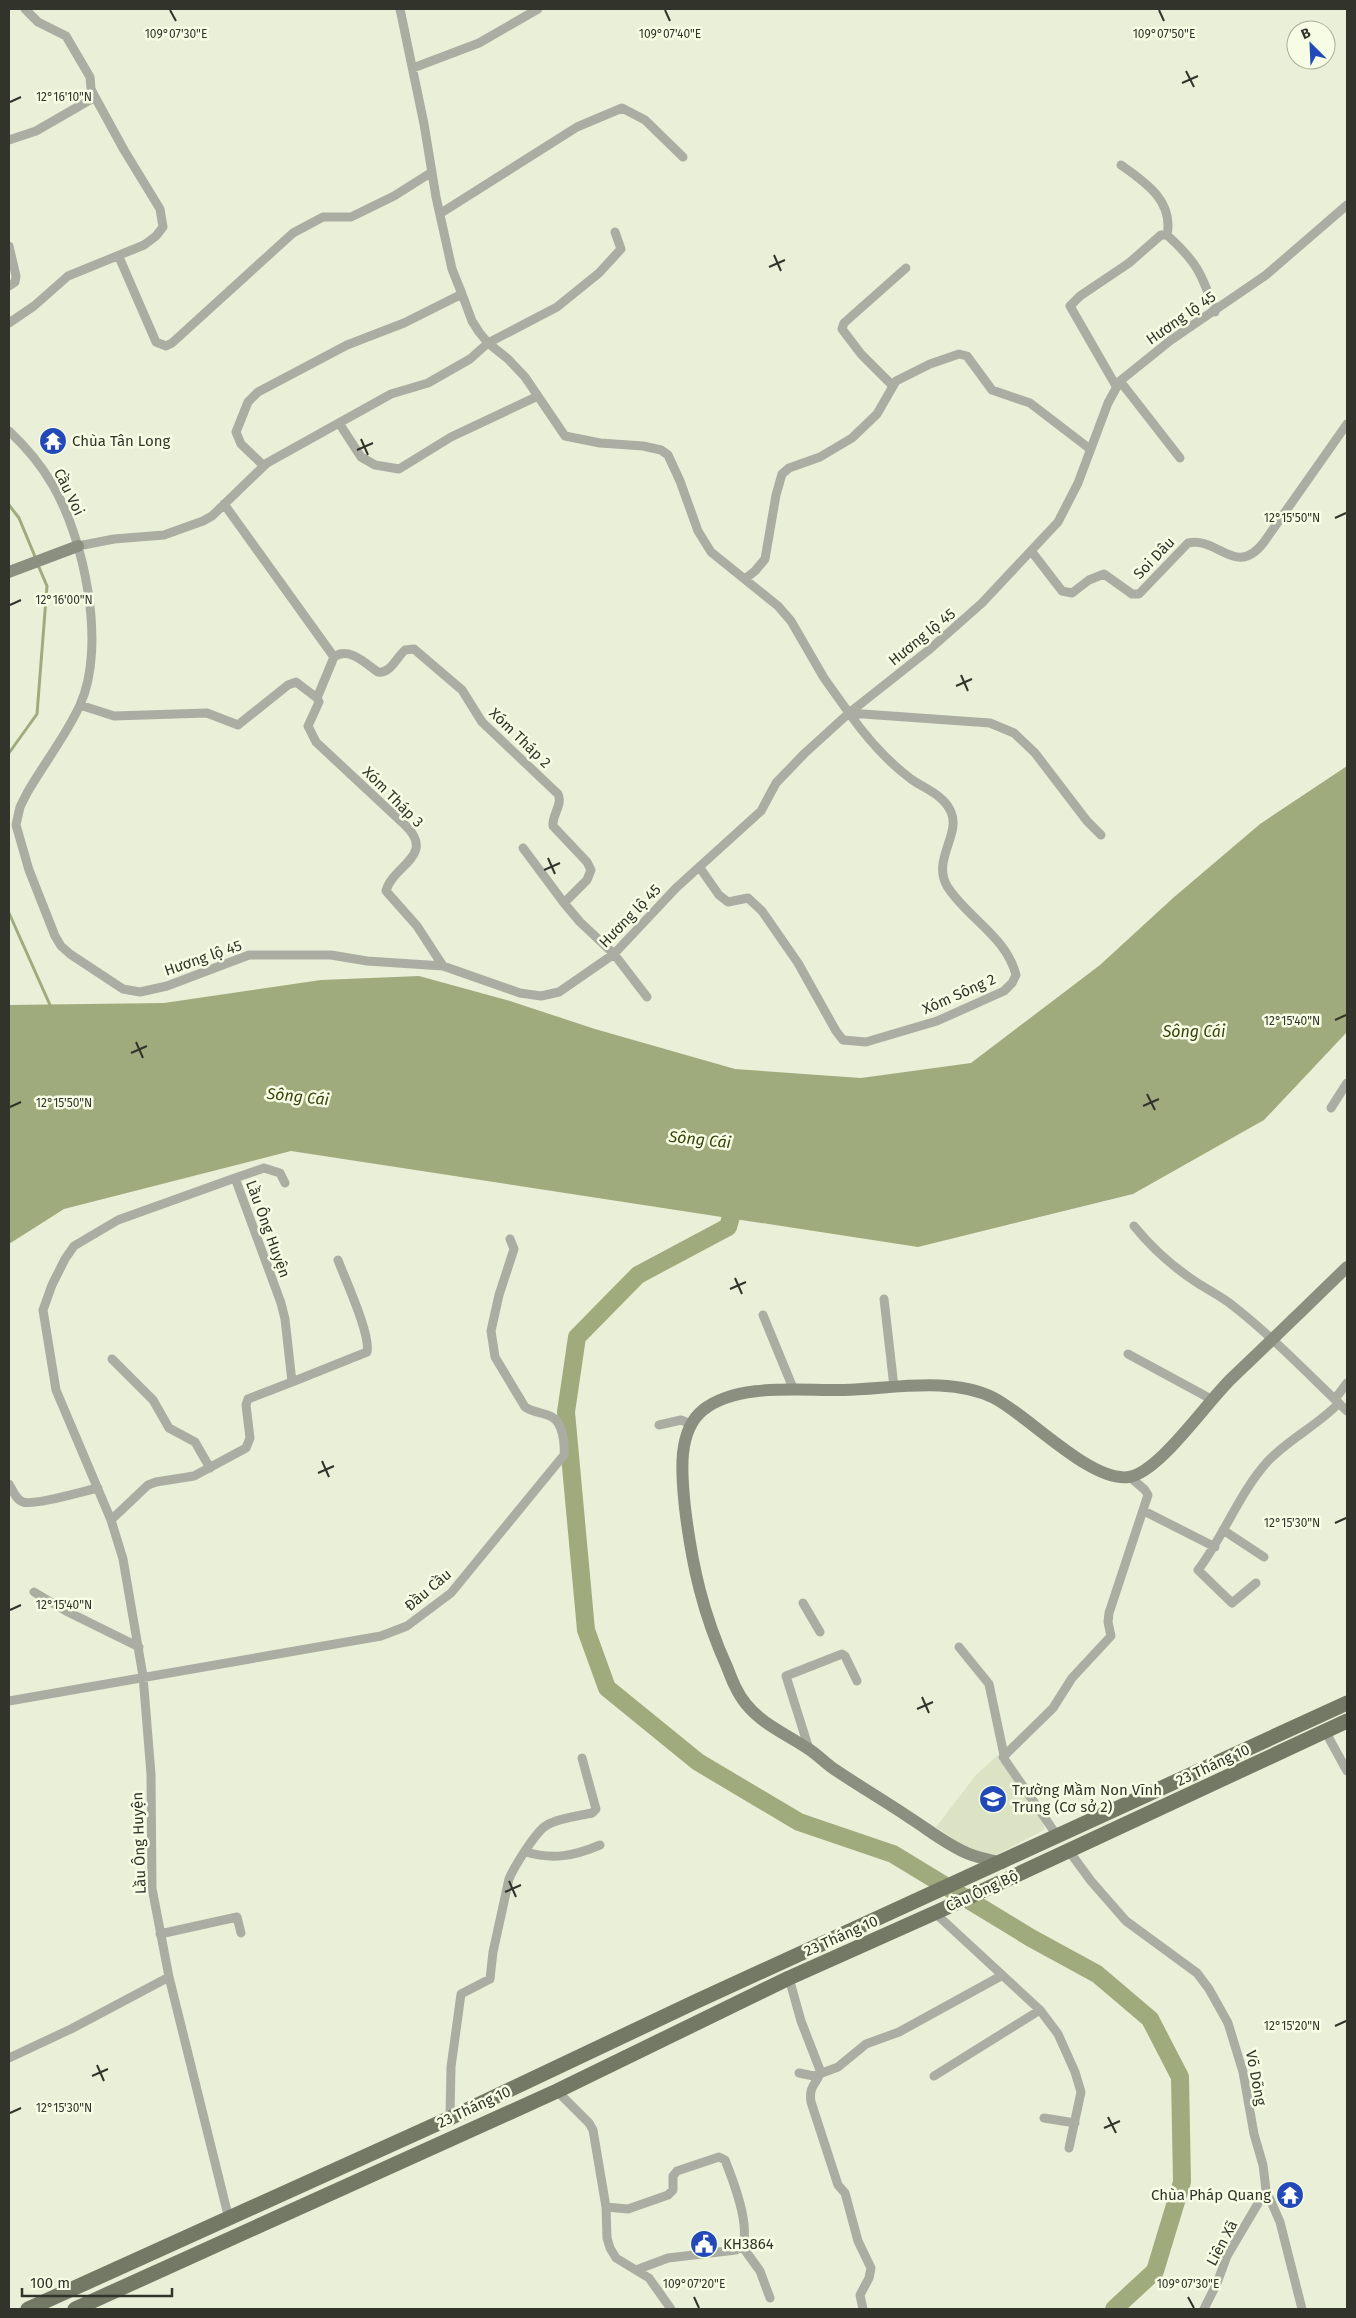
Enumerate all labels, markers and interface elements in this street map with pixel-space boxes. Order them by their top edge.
north arrow [1286,20,1336,70]
text: B [1299,24,1314,43]
text: 109°07'30"E [145,27,207,41]
text: 109°07'40"E [639,27,701,41]
text: 109°07'50"E [1133,27,1195,41]
text: 12°16'10"N [36,90,92,104]
street label: Hương lộ 45 [1143,287,1219,349]
temple icon: Chùa Tân Long [38,426,68,456]
place label: Chùa Tân Long [72,432,170,450]
street label: Cầu Voi [50,466,88,518]
text: 12°15'50"N [1264,511,1320,525]
street label: Soi Dâu [1130,533,1178,583]
text: 12°16'00"N [35,593,93,607]
street label: Hương lộ 45 [885,605,959,669]
street label: Xóm Tháp 2 [486,704,554,772]
street label: Xóm Tháp 3 [359,763,427,831]
street label: Hương lộ 45 [595,881,665,951]
street label: Hương lộ 45 [162,936,244,980]
street label: Xóm Sông 2 [920,970,998,1018]
text: 12°15'40"N [1264,1014,1320,1028]
water label: Sông Cái [1162,1022,1226,1041]
water label: Sông Cái [265,1084,331,1109]
text: 12°15'50"N [36,1096,92,1110]
water label: Sông Cái [667,1127,733,1152]
street label: Lầu Ông Huyện [242,1178,294,1280]
text: 12°15'30"N [1264,1516,1320,1530]
street label: Đầu Cầu [401,1565,455,1615]
text: 12°15'40"N [36,1598,92,1612]
street label: 23 Tháng 10 [1173,1740,1253,1790]
place label: Trường Mầm Non Vĩnh Trung (Cơ sở 2) [1012,1781,1162,1816]
school or university icon: Trường Mầm Non Vĩnh Trung (Cơ sở 2) [978,1784,1008,1814]
street label: Lầu Ông Huyện [128,1792,150,1894]
street label: Cầu Ông Bộ [943,1866,1021,1916]
street label: 23 Tháng 10 [801,1912,881,1960]
text: 12°15'20"N [1264,2019,1320,2033]
street label: Võ Dõng [1242,2049,1270,2107]
street label: 23 Tháng 10 [434,2082,514,2132]
text: 12°15'30"N [36,2101,92,2115]
temple icon: Chùa Pháp Quang [1275,2180,1305,2210]
place label: Chùa Pháp Quang [1151,2186,1271,2204]
street label: Liên Xã [1203,2217,1241,2269]
public building icon: KH3864 [689,2229,719,2259]
place label: KH3864 [723,2235,774,2253]
scale bar [22,2266,172,2298]
text: 100 m [30,2274,70,2292]
text: 109°07'20"E [663,2277,725,2291]
text: 109°07'30"E [1157,2277,1219,2291]

